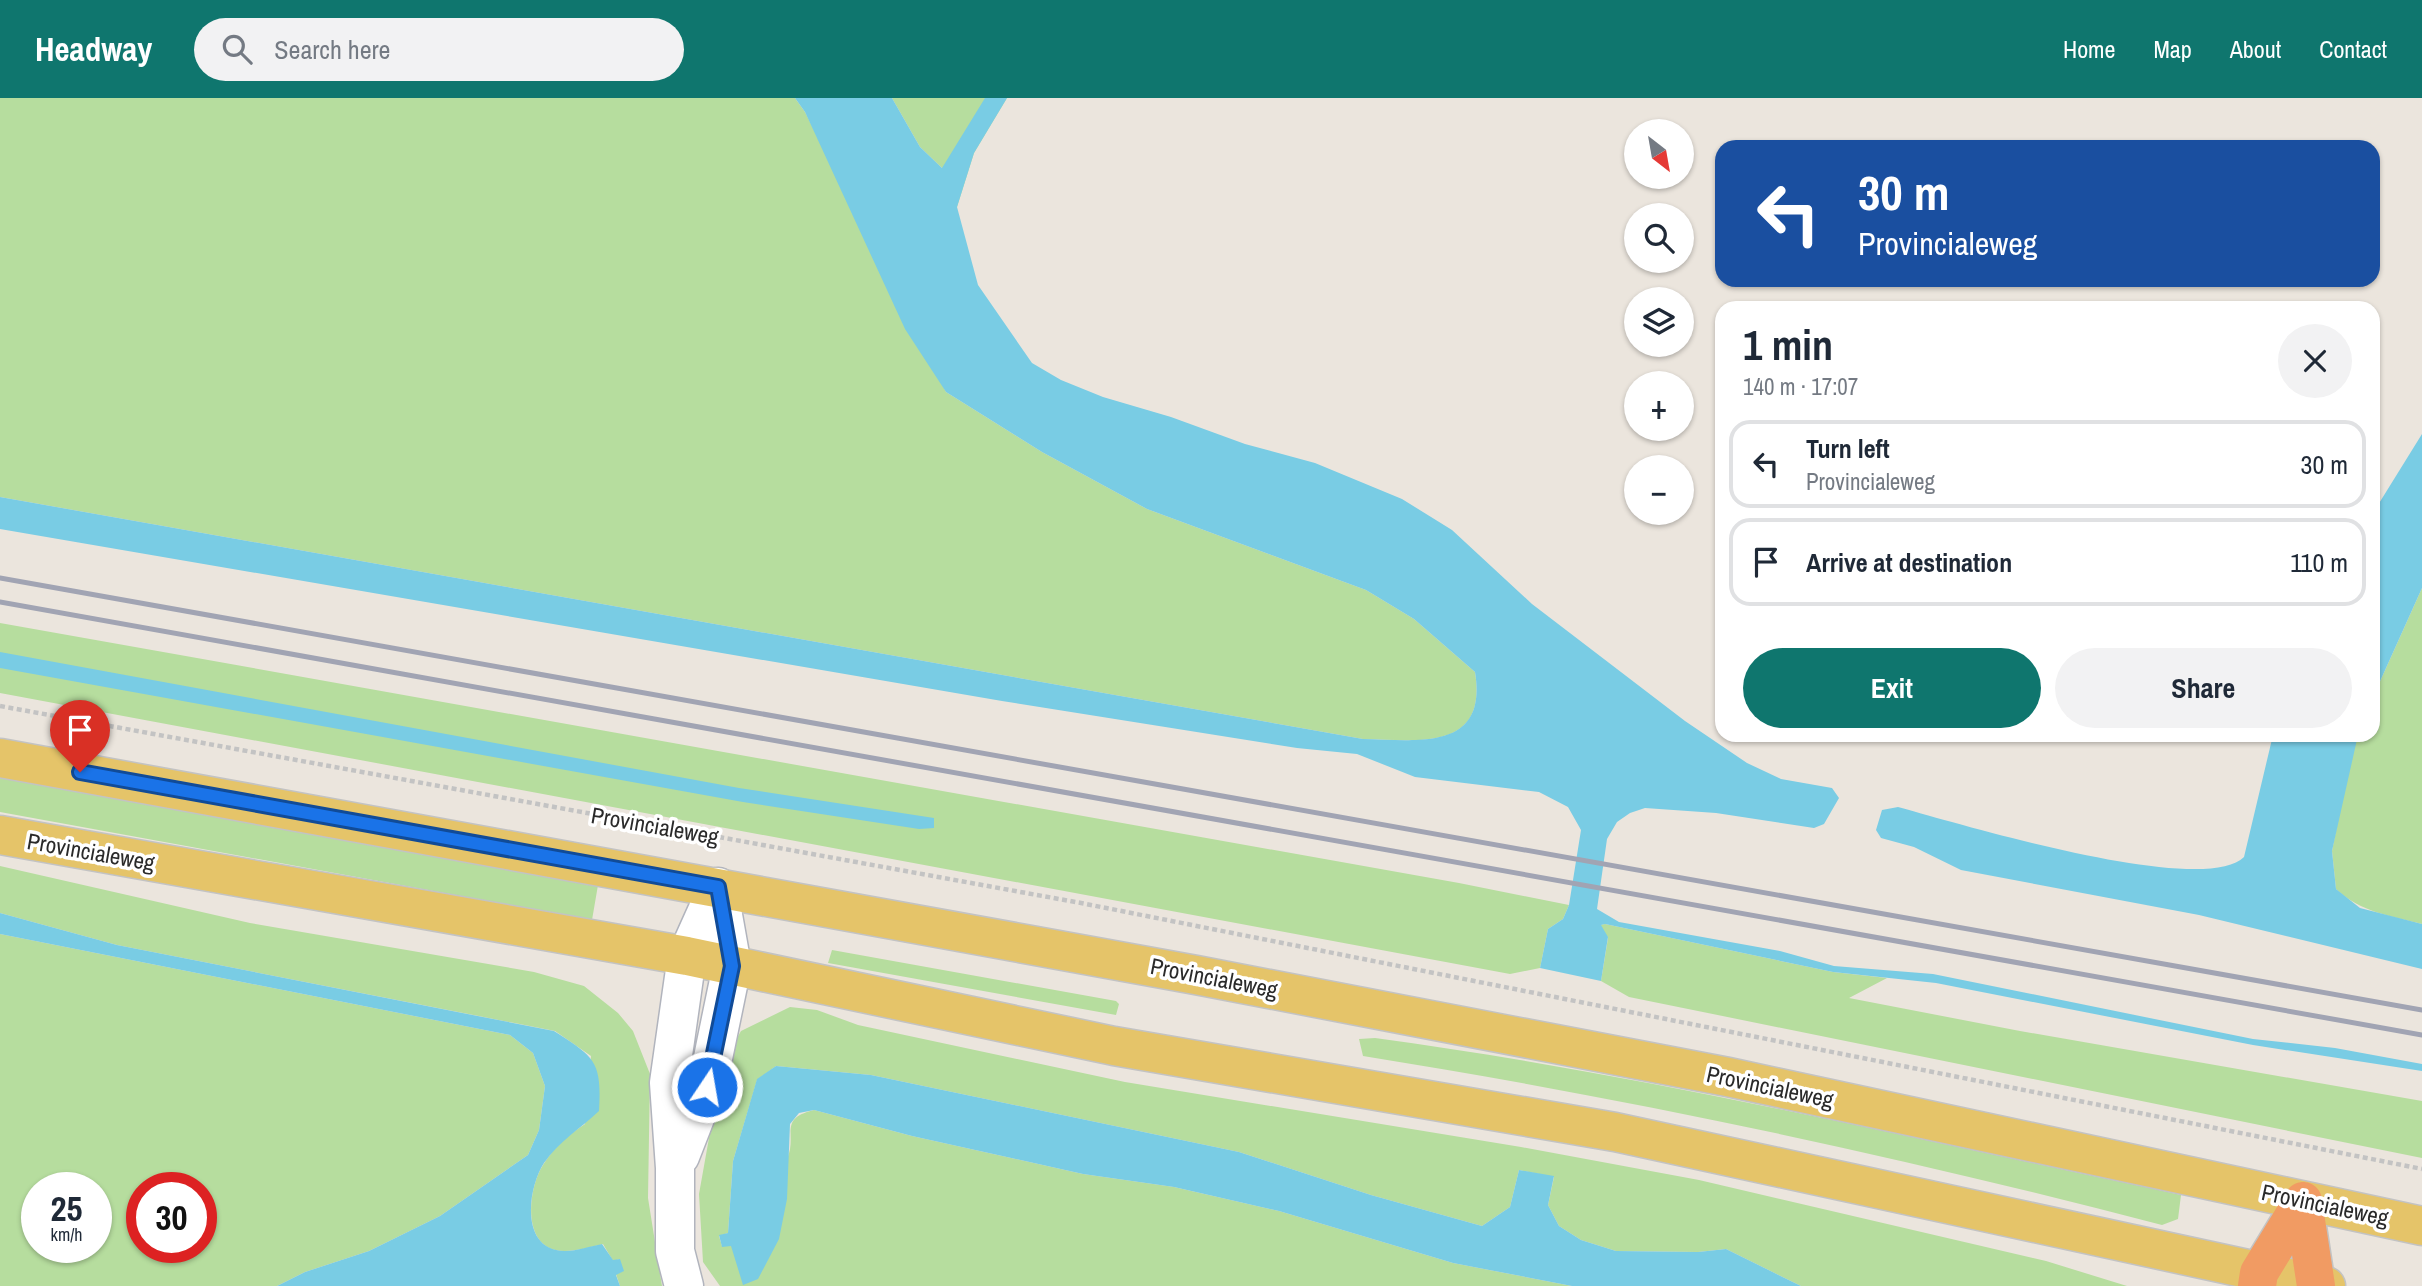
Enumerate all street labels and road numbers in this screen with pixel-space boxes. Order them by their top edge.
street label: Provincialeweg [589,799,722,852]
street label: Provincialeweg [25,825,158,878]
street label: Provincialeweg [1148,950,1281,1005]
street label: Provincialeweg [1704,1058,1837,1115]
street label: Provincialeweg [2259,1176,2392,1233]

